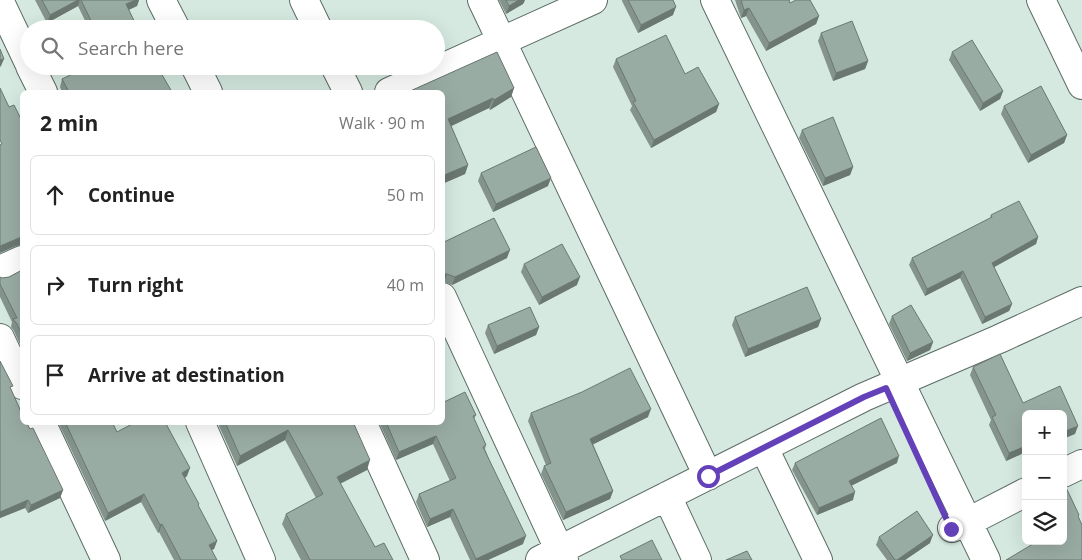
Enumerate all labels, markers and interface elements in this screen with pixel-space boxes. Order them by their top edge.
search box [20,20,445,75]
icon: search [38,34,66,62]
text: Search here [78,35,184,61]
text: 2 min [40,109,98,137]
text: Walk · 90 m [339,112,425,134]
icon: ahead [41,181,69,209]
text: Continue [88,182,175,208]
text: 50 m [387,184,424,206]
icon: right [41,271,69,299]
text: Turn right [88,272,183,298]
text: 40 m [387,274,424,296]
icon: arrive [41,361,69,389]
text: Arrive at destination [88,362,285,388]
map controls [1022,410,1067,545]
button: + [1022,410,1067,455]
button: − [1022,455,1067,500]
route start [697,465,720,488]
button: layers [1022,500,1067,545]
route end [940,518,963,541]

